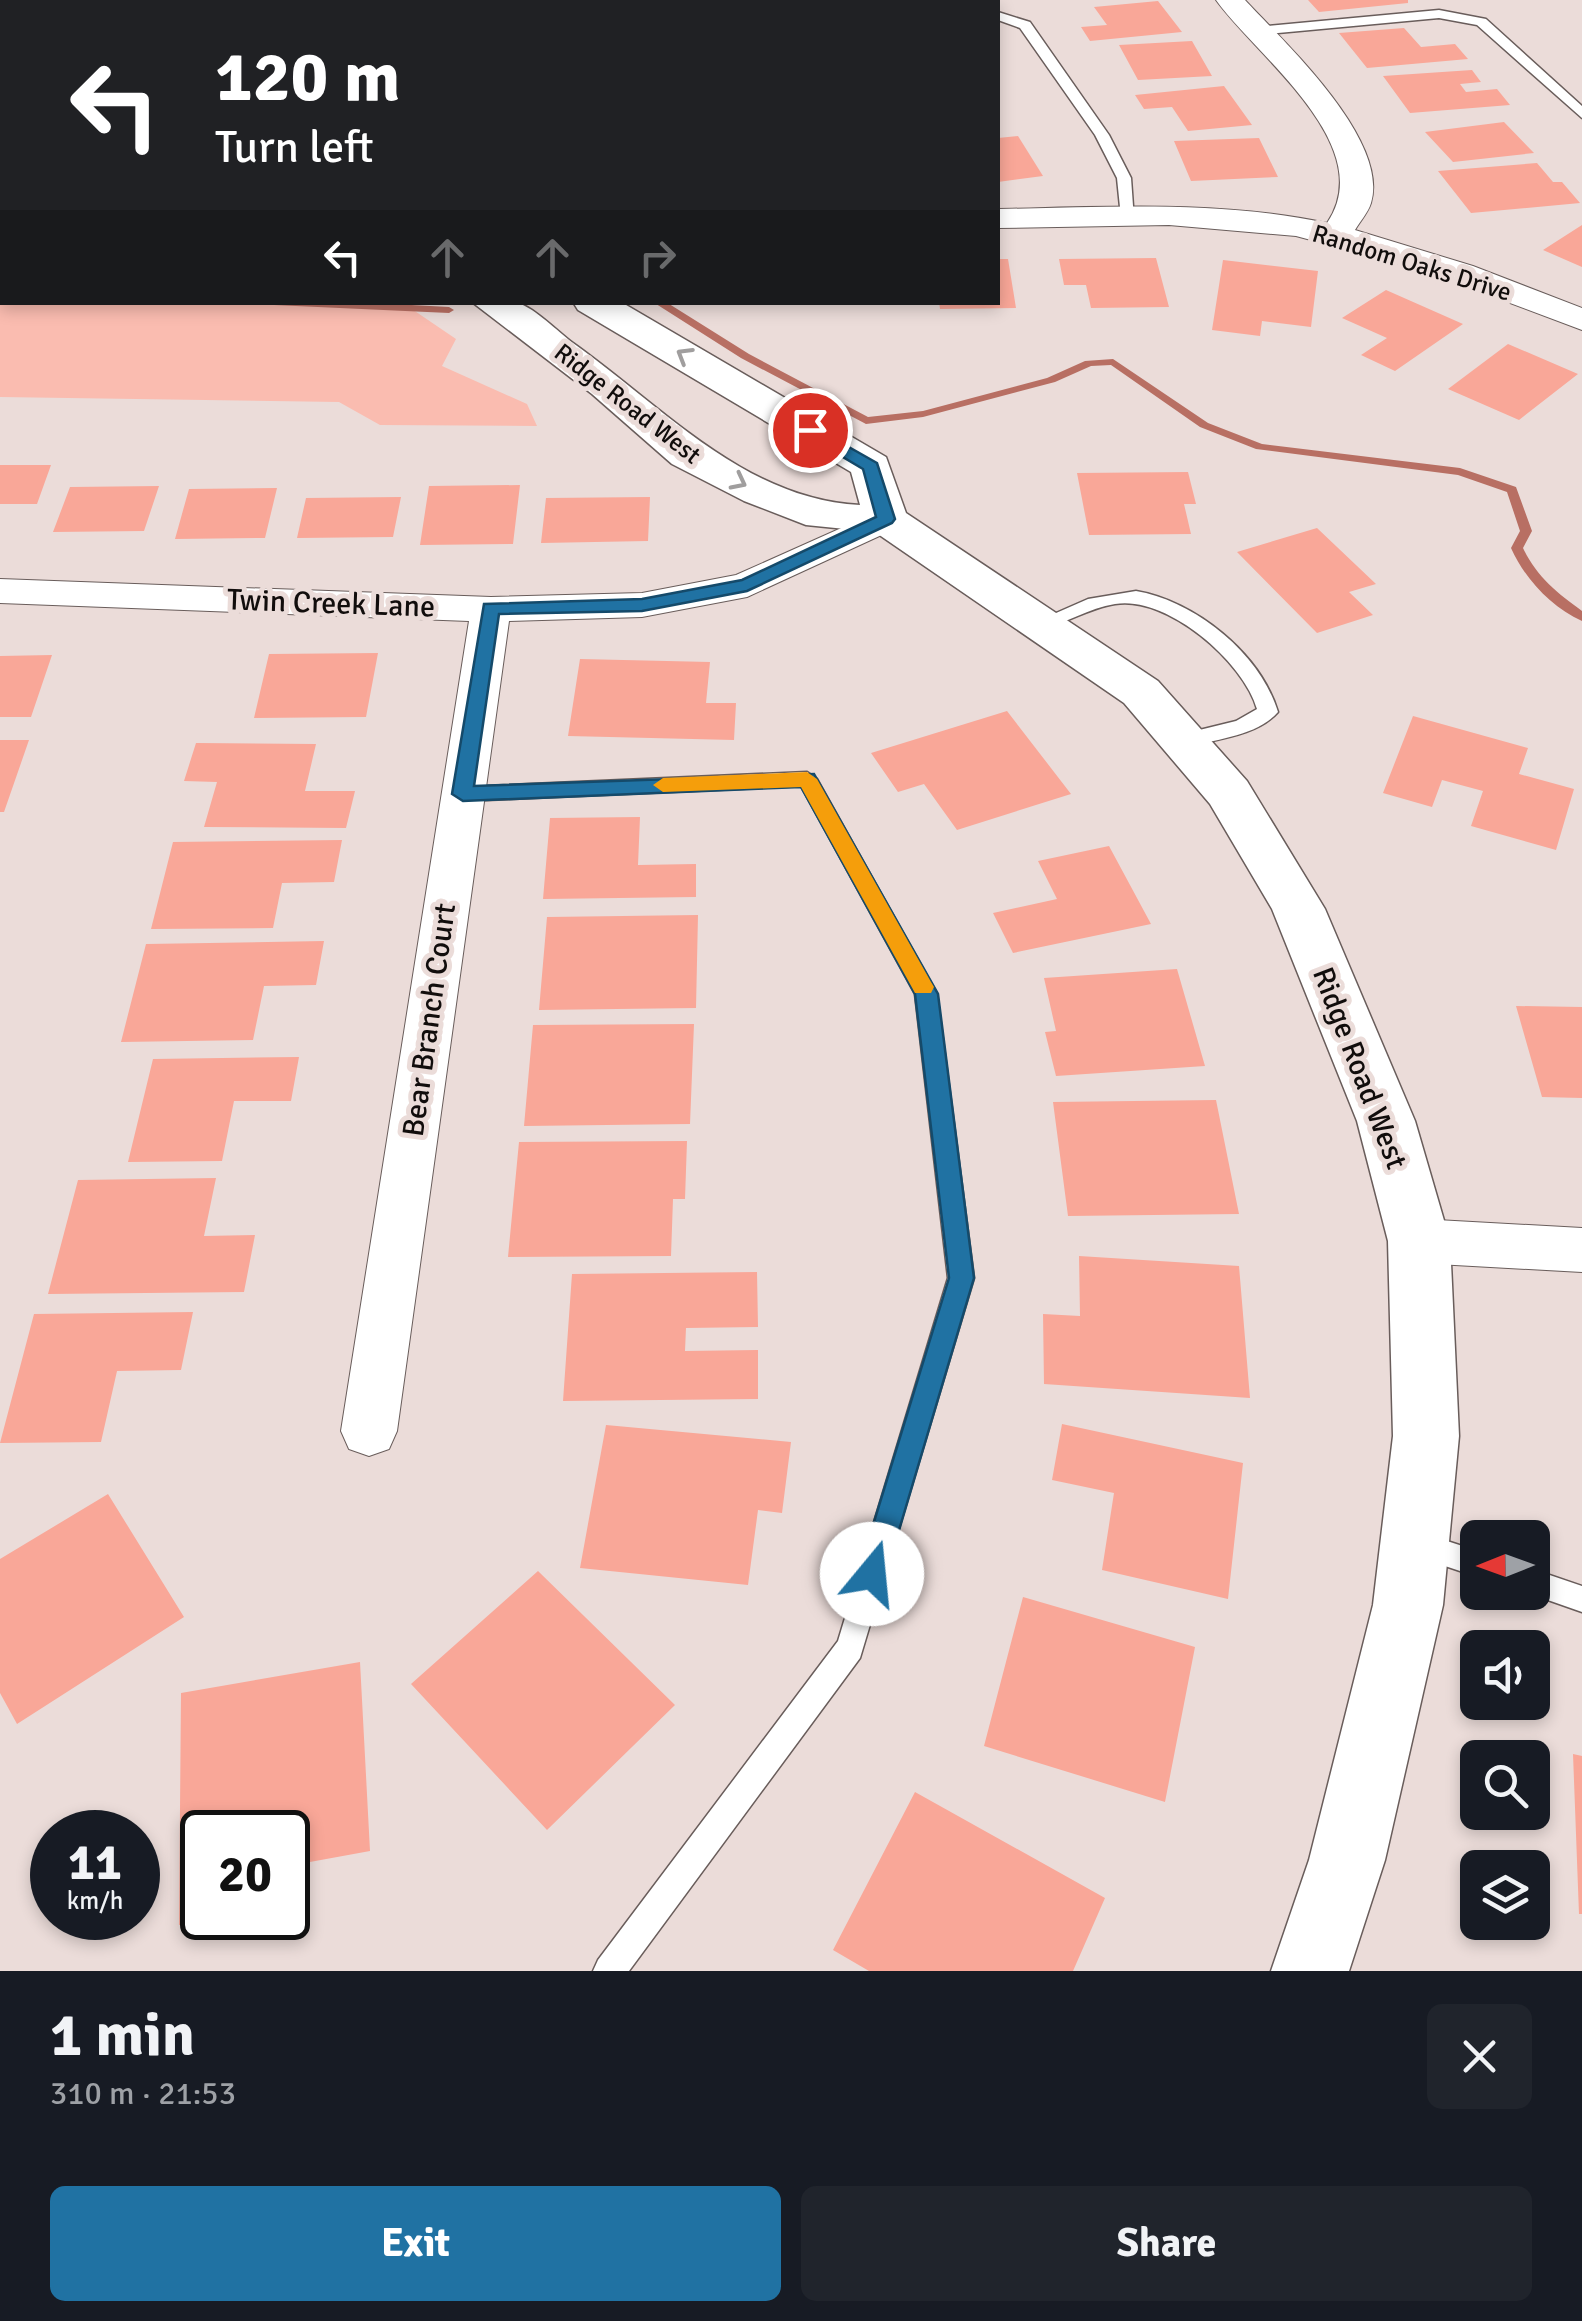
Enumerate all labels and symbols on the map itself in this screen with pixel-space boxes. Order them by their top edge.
street label: Random Oaks Drive [1309,217,1515,307]
street label: Ridge Road West [548,336,707,470]
one-way arrow [677,348,695,367]
pin [768,388,853,473]
one-way arrow [729,470,747,490]
street label: Twin Creek Lane [226,581,436,626]
street label: Bear Branch Court [395,901,464,1139]
street label: Ridge Road West [1304,962,1415,1174]
north arrow [1460,1520,1550,1610]
position arrow [820,1522,924,1626]
speed limit sign: 20 [180,1810,310,1940]

